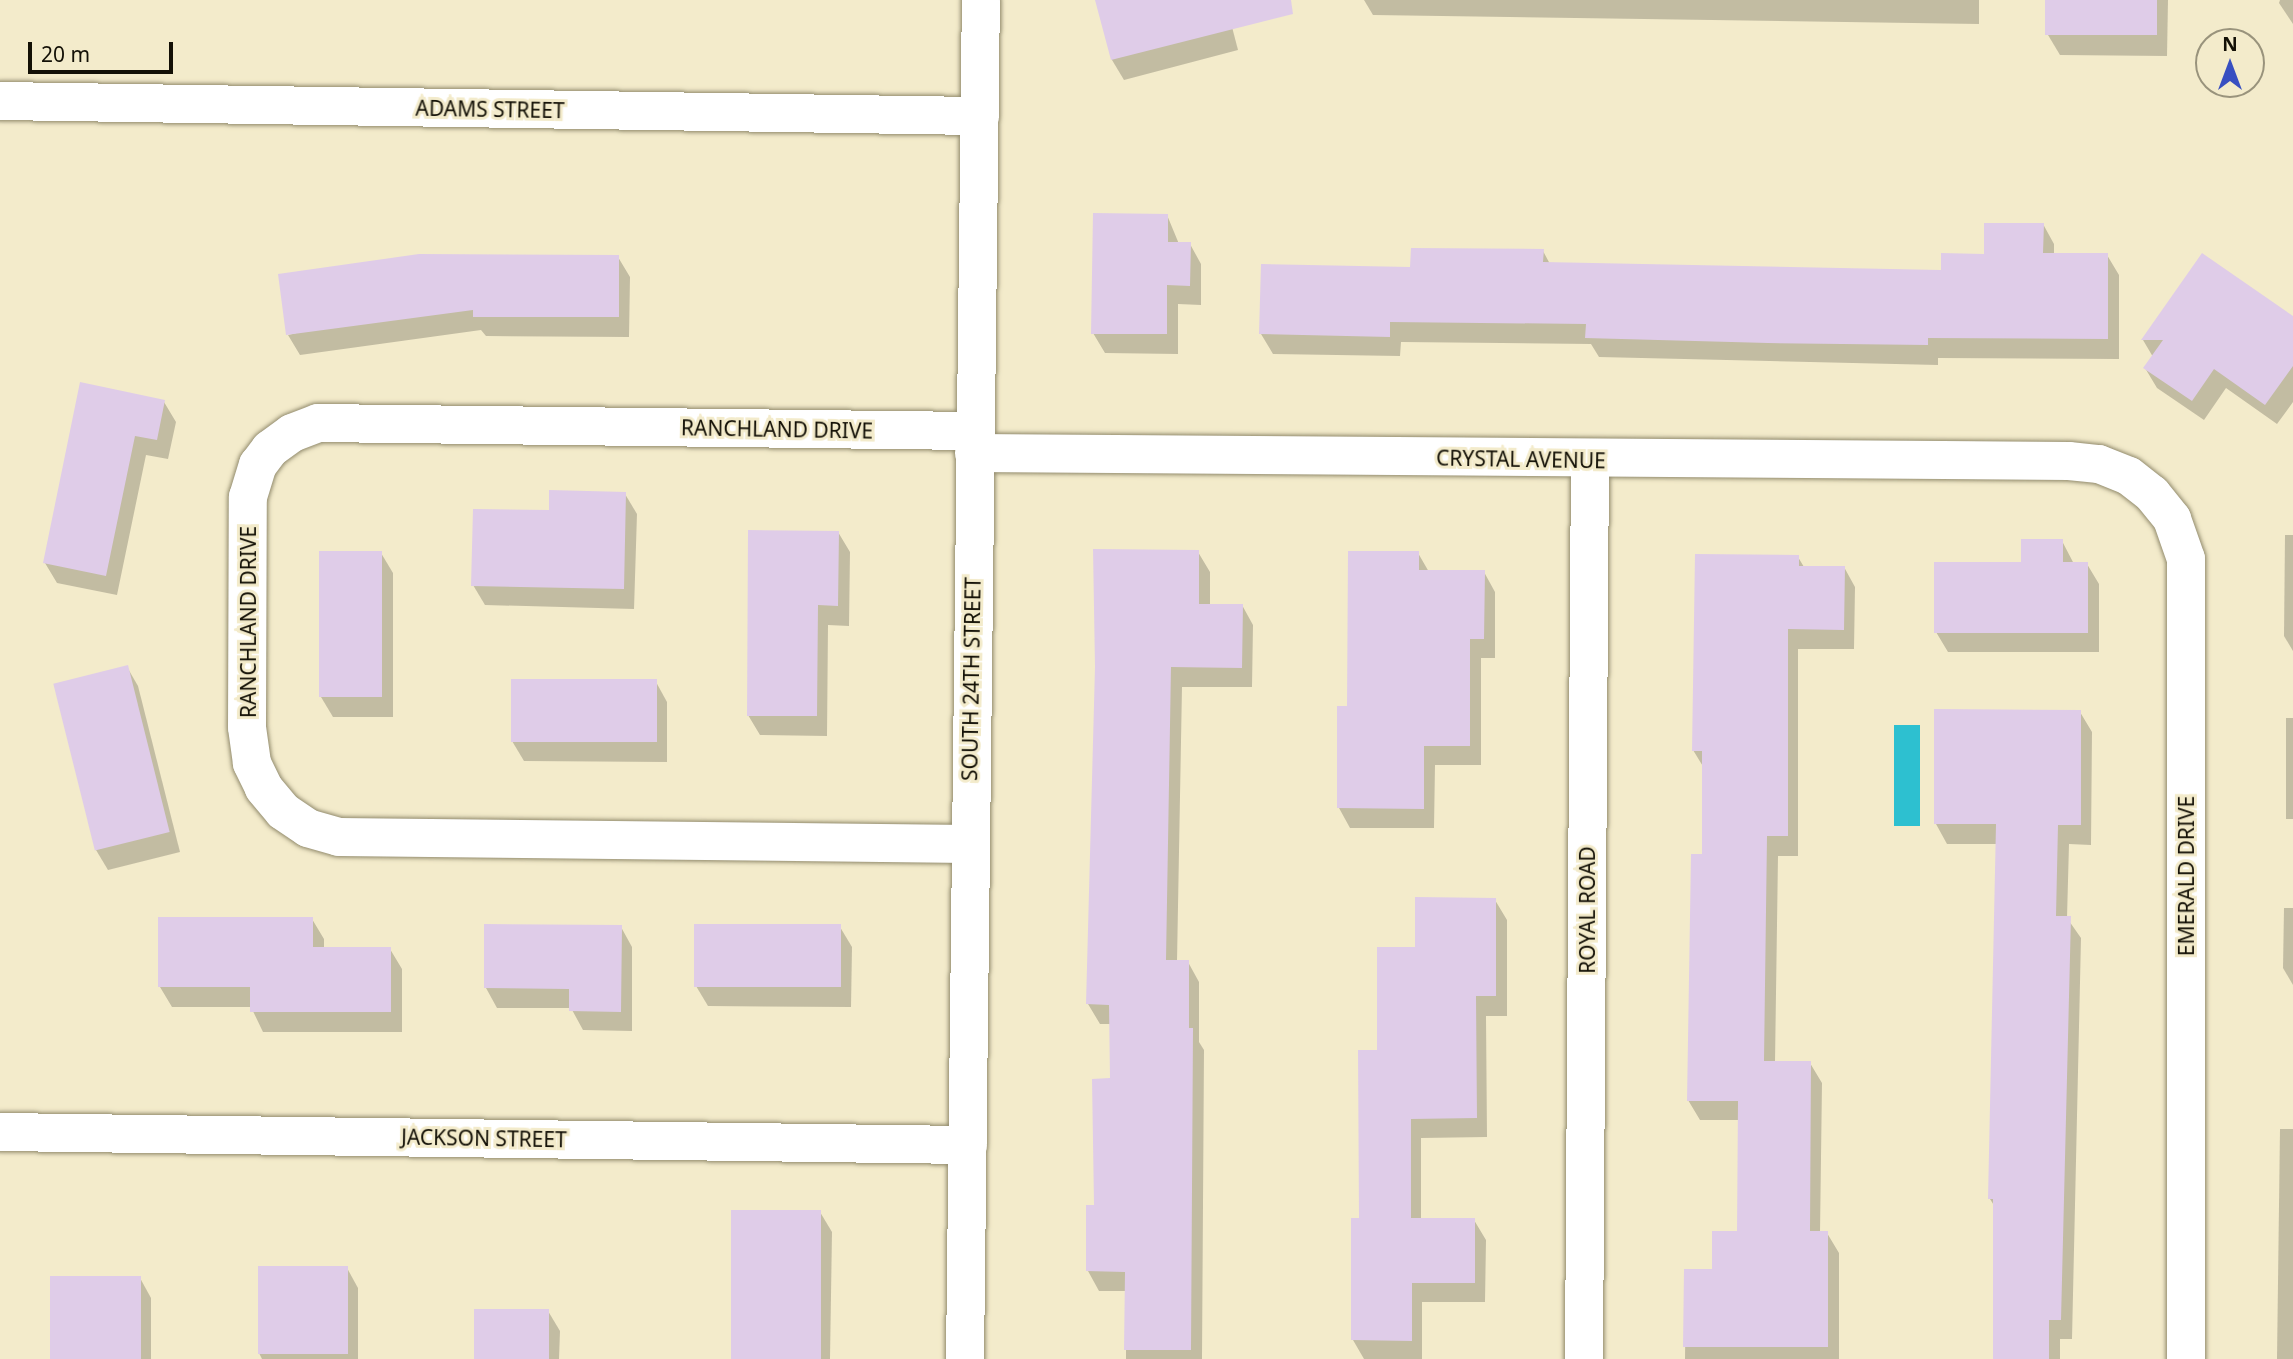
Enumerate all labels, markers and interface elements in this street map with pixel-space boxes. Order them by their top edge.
scale bar [32,28,177,72]
north arrow [2195,28,2265,98]
text: N [2222,31,2238,57]
text: 20 m [41,40,90,68]
street label: ADAMS STREET [415,95,565,123]
street label: RANCHLAND DRIVE [681,415,873,443]
street label: CRYSTAL AVENUE [1436,445,1606,473]
street label: RANCHLAND DRIVE [235,526,261,718]
street label: SOUTH 24TH STREET [957,577,985,781]
street label: EMERALD DRIVE [2173,796,2199,956]
street label: ROYAL ROAD [1574,846,1600,974]
street label: JACKSON STREET [401,1124,567,1152]

